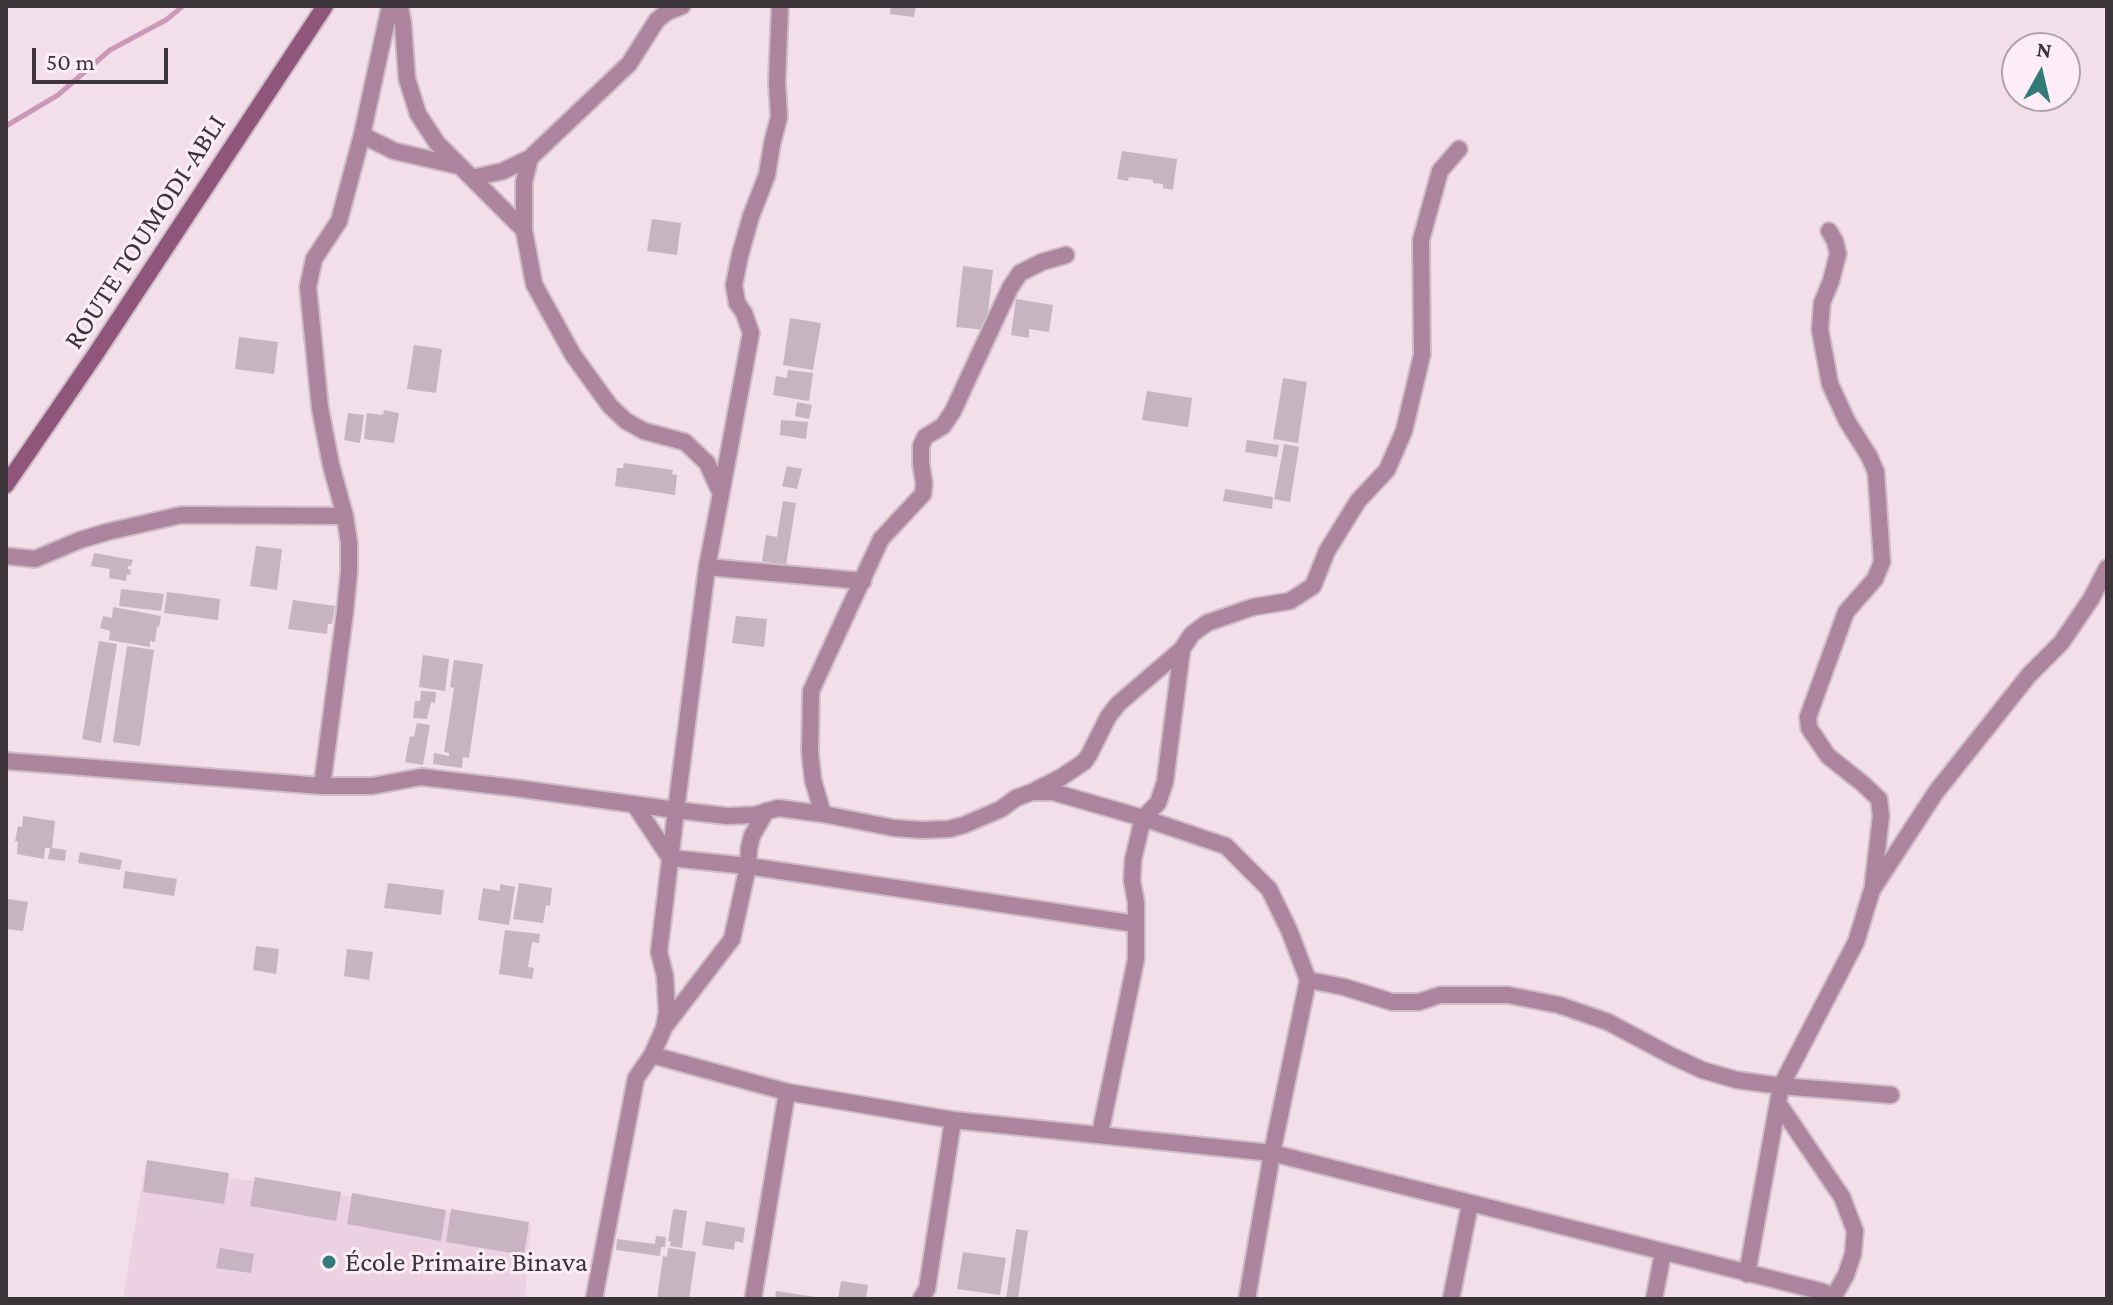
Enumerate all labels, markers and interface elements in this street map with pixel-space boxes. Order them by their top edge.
scale bar [36,32,172,82]
north arrow [2001,32,2081,112]
text: N [2035,36,2053,63]
text: 50 m [46,48,95,75]
street label: ROUTE TOUMODI-ABLI [57,109,233,355]
place label: École Primaire Binava [345,1245,588,1279]
marker: École Primaire Binava [320,1253,338,1271]

